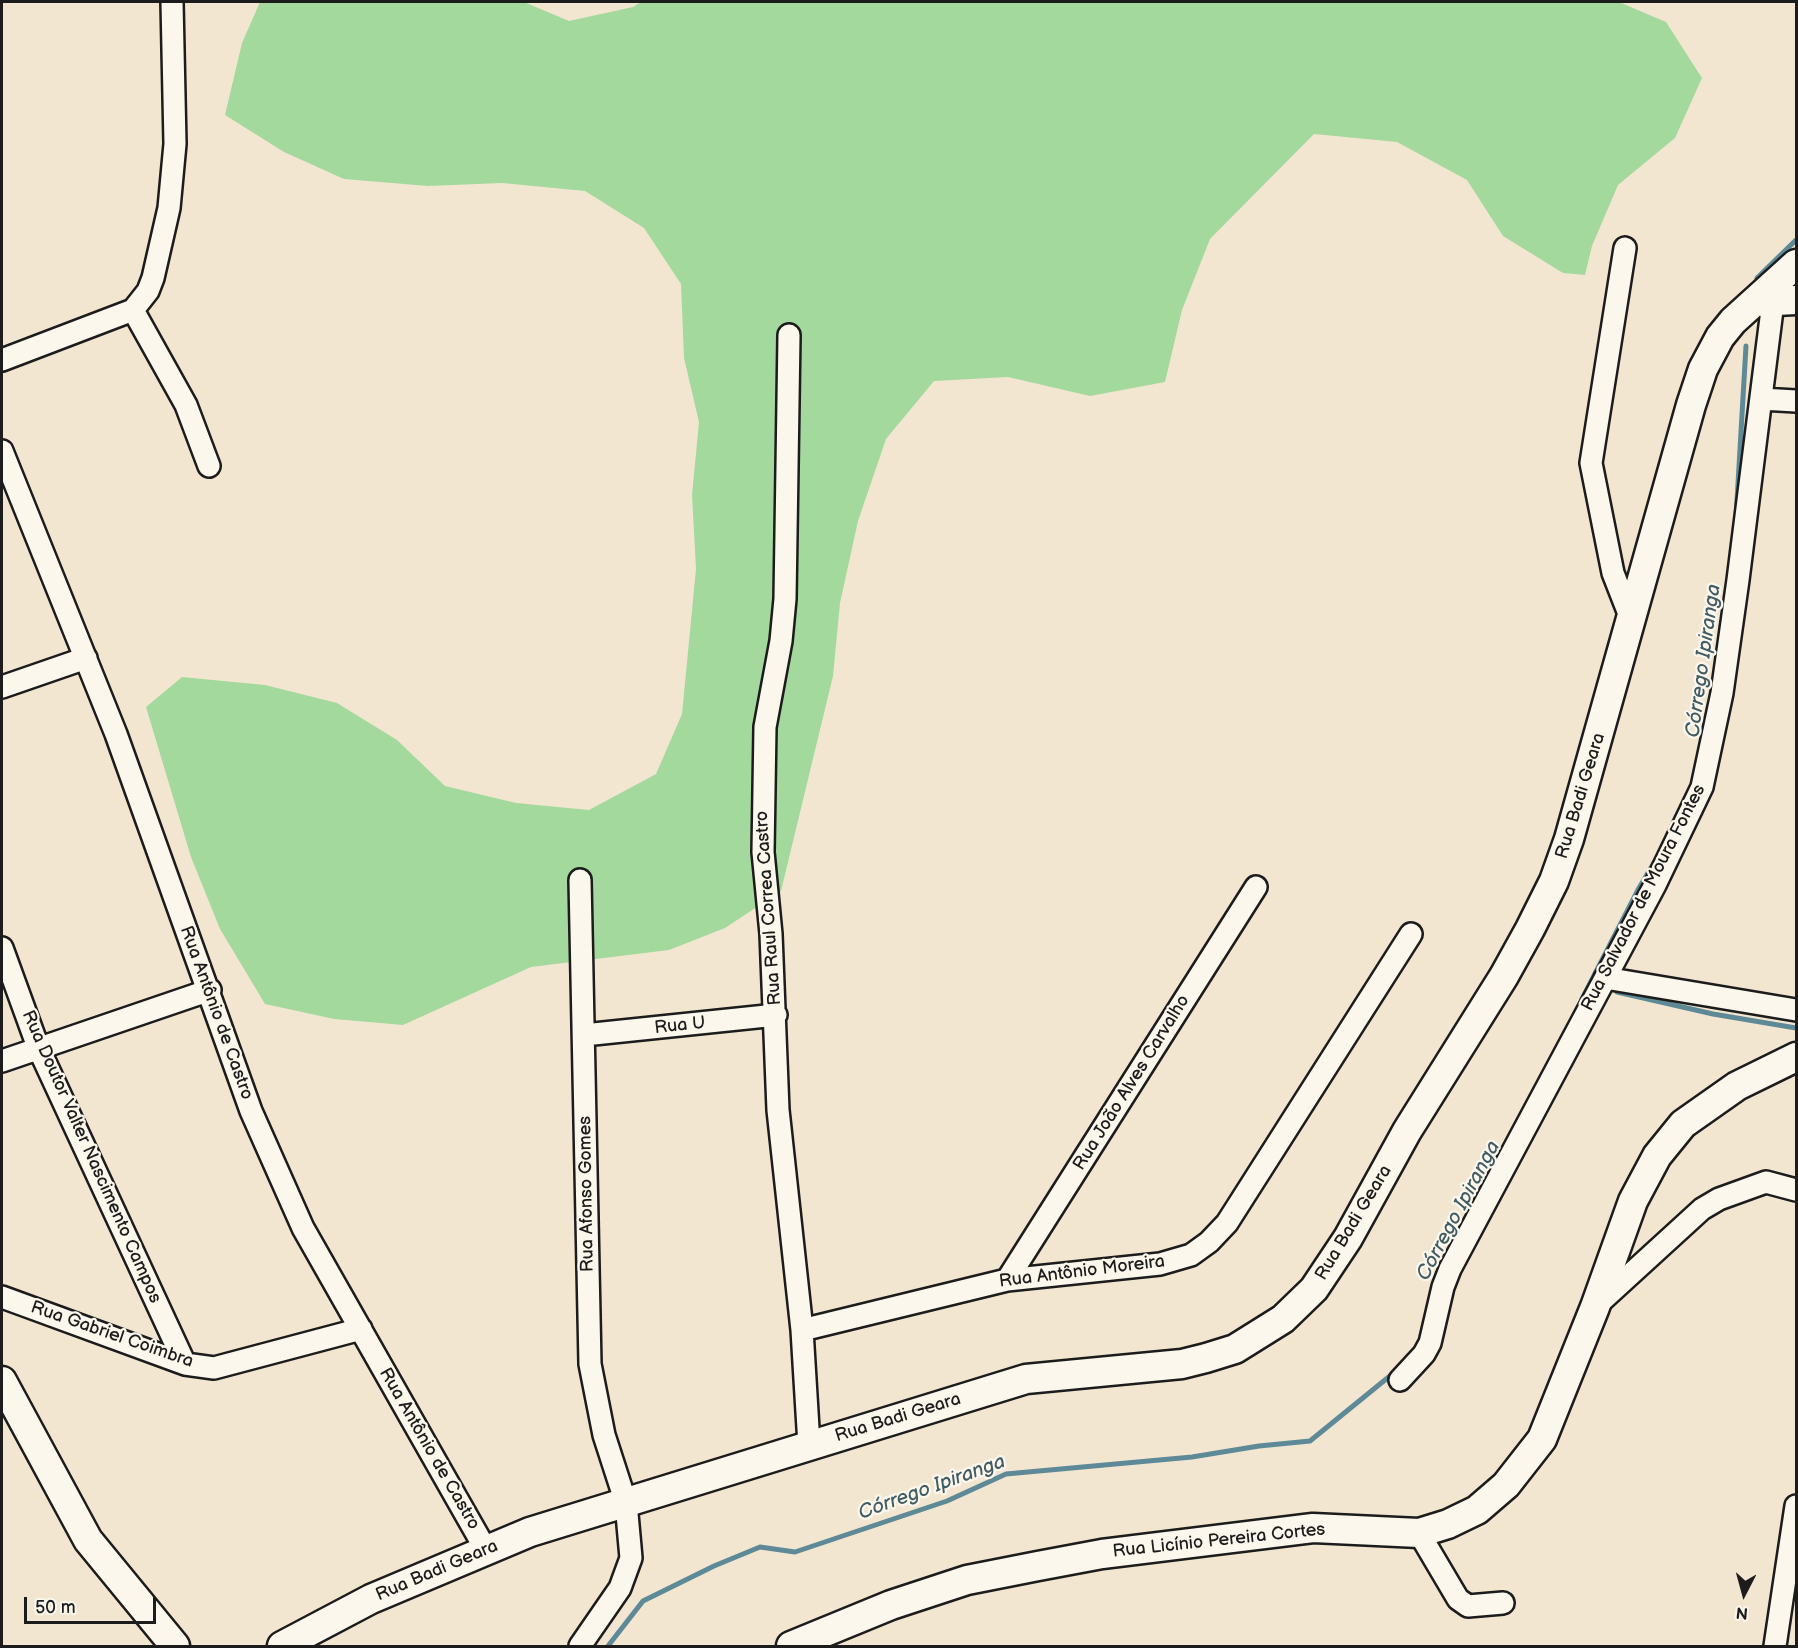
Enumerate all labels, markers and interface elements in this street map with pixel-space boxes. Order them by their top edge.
water label: Córrego Ipiranga [1681,583,1727,739]
street label: Rua Badi Geara [1552,730,1610,862]
street label: Rua Salvador de Moura Fontes [1577,781,1711,1015]
street label: Rua Raul Correa Castro [751,810,787,1006]
street label: Rua Antônio de Castro [175,923,257,1103]
street label: Rua João Alves Carvalho [1069,991,1195,1175]
street label: Rua Doutor Valter Nascimento Campos [16,1007,166,1307]
street label: Rua U [653,1013,707,1039]
street label: Rua Afonso Gomes [575,1116,599,1272]
water label: Córrego Ipiranga [1412,1137,1506,1285]
street label: Rua Badi Geara [1311,1162,1397,1284]
street label: Rua Antônio Moreira [998,1251,1166,1293]
street label: Rua Gabriel Coimbra [28,1297,196,1373]
street label: Rua Antônio de Castro [374,1364,484,1534]
street label: Rua Badi Geara [832,1389,964,1447]
water label: Córrego Ipiranga [855,1450,1009,1526]
street label: Rua Licínio Pereira Cortes [1112,1519,1326,1563]
street label: Rua Badi Geara [373,1536,501,1606]
north arrow [1714,1564,1774,1624]
scale bar [27,1585,159,1623]
text: 50 m [35,1597,76,1618]
text: N [1735,1602,1749,1622]

